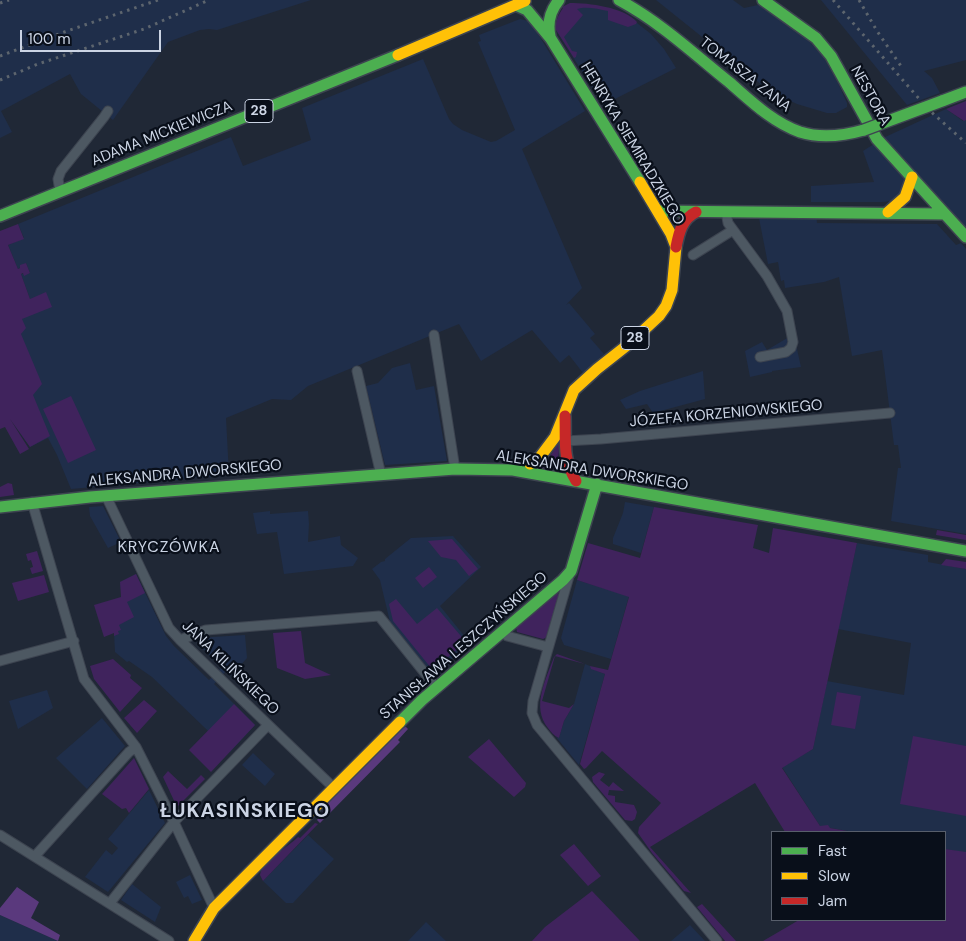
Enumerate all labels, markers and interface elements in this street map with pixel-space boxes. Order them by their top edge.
scale bar [22,20,164,52]
text: 100 m [28,29,71,49]
street label: TOMASZA ZANA [696,34,794,116]
street label: HENRYKA SIEMIRADZKIEGO [576,59,688,229]
street label: NESTORA [846,63,894,129]
street label: ADAMA MICKIEWICZA [89,97,235,171]
road number: 28 [245,100,273,122]
road number: 28 [621,326,649,349]
street label: JÓZEFA KORZENIOWSKIEGO [629,397,823,431]
street label: ALEKSANDRA DWORSKIEGO [495,447,689,495]
street label: ALEKSANDRA DWORSKIEGO [87,457,283,491]
district label: KRYCZÓWKA [116,538,222,558]
street label: STANISŁAWA LESZCZYŃSKIEGO [377,568,551,724]
street label: JANA KILIŃSKIEGO [178,617,282,719]
district label: ŁUKASIŃSKIEGO [158,800,332,824]
legend [771,831,946,921]
text: Fast [818,841,847,861]
text: Slow [818,866,850,886]
text: Jam [818,891,847,911]

